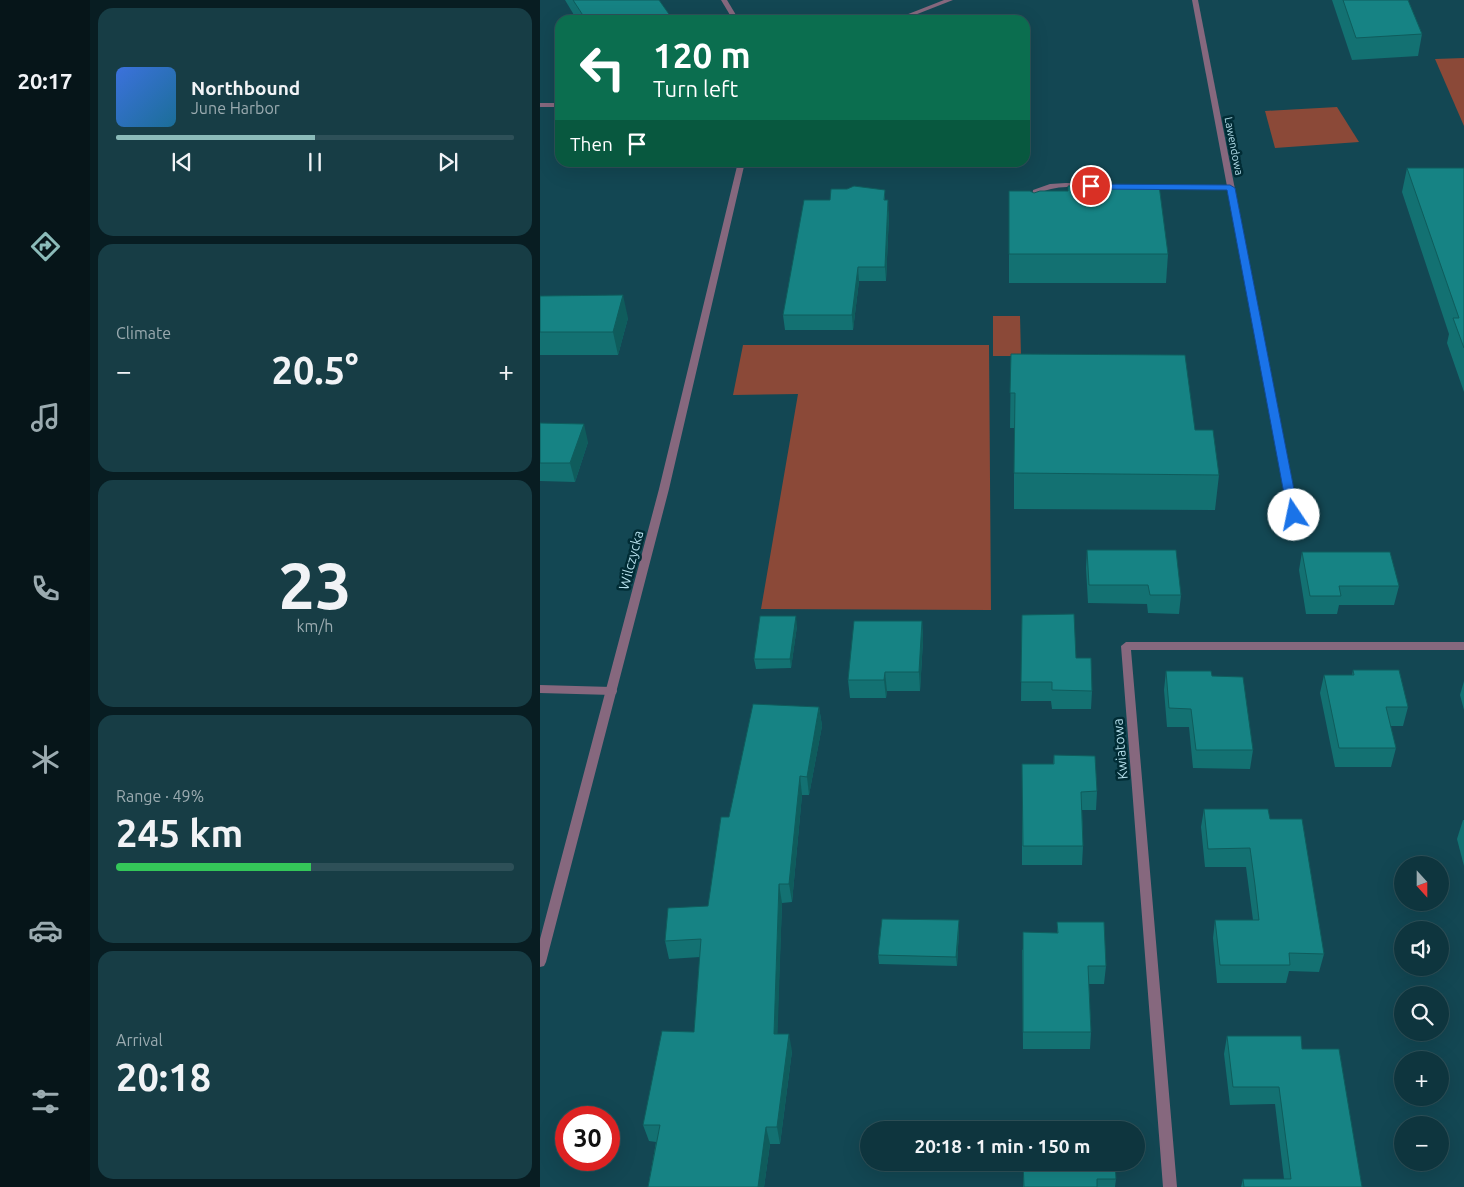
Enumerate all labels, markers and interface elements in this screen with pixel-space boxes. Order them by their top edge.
icon: left [570,35,635,100]
text: 120 m [653,35,751,75]
text: 20:17 [17,68,73,93]
text: Turn left [653,76,738,101]
text: Northbound [191,77,300,99]
text: June Harbor [191,99,280,117]
street label: Lawendowa [1222,116,1246,176]
icon: arrive [623,130,651,158]
text: Then [570,133,613,155]
icon: previous [168,148,196,176]
icon: pause [301,148,329,176]
icon: next [434,148,462,176]
pin [1070,165,1112,207]
icon: arrive [1077,172,1105,200]
icon: directions [28,229,63,264]
text: Climate [116,324,171,342]
text: 20.5° [271,349,359,391]
text: − [116,355,132,386]
text: + [498,355,514,386]
icon: music [28,400,63,435]
position arrow [1267,488,1319,540]
street label: Wilczycka [615,529,647,591]
text: 23 [278,548,352,621]
icon: phone [28,571,63,606]
text: km/h [297,617,333,635]
street label: Kwiatowa [1109,718,1131,780]
icon: climate [28,742,63,777]
text: Range · 49% [116,787,204,805]
text: 245 km [116,812,243,854]
north arrow [1394,856,1449,911]
map controls [1394,856,1449,1171]
icon: car [28,913,63,948]
button: sound [1394,921,1449,976]
button: search [1394,986,1449,1041]
text: Arrival [116,1031,163,1049]
button: + [1394,1051,1449,1106]
text: 20:18 [116,1056,211,1098]
icon: filters [28,1084,63,1119]
speed limit sign: 30 [555,1106,620,1171]
button: − [1394,1116,1449,1171]
text: 20:18 · 1 min · 150 m [915,1135,1090,1157]

